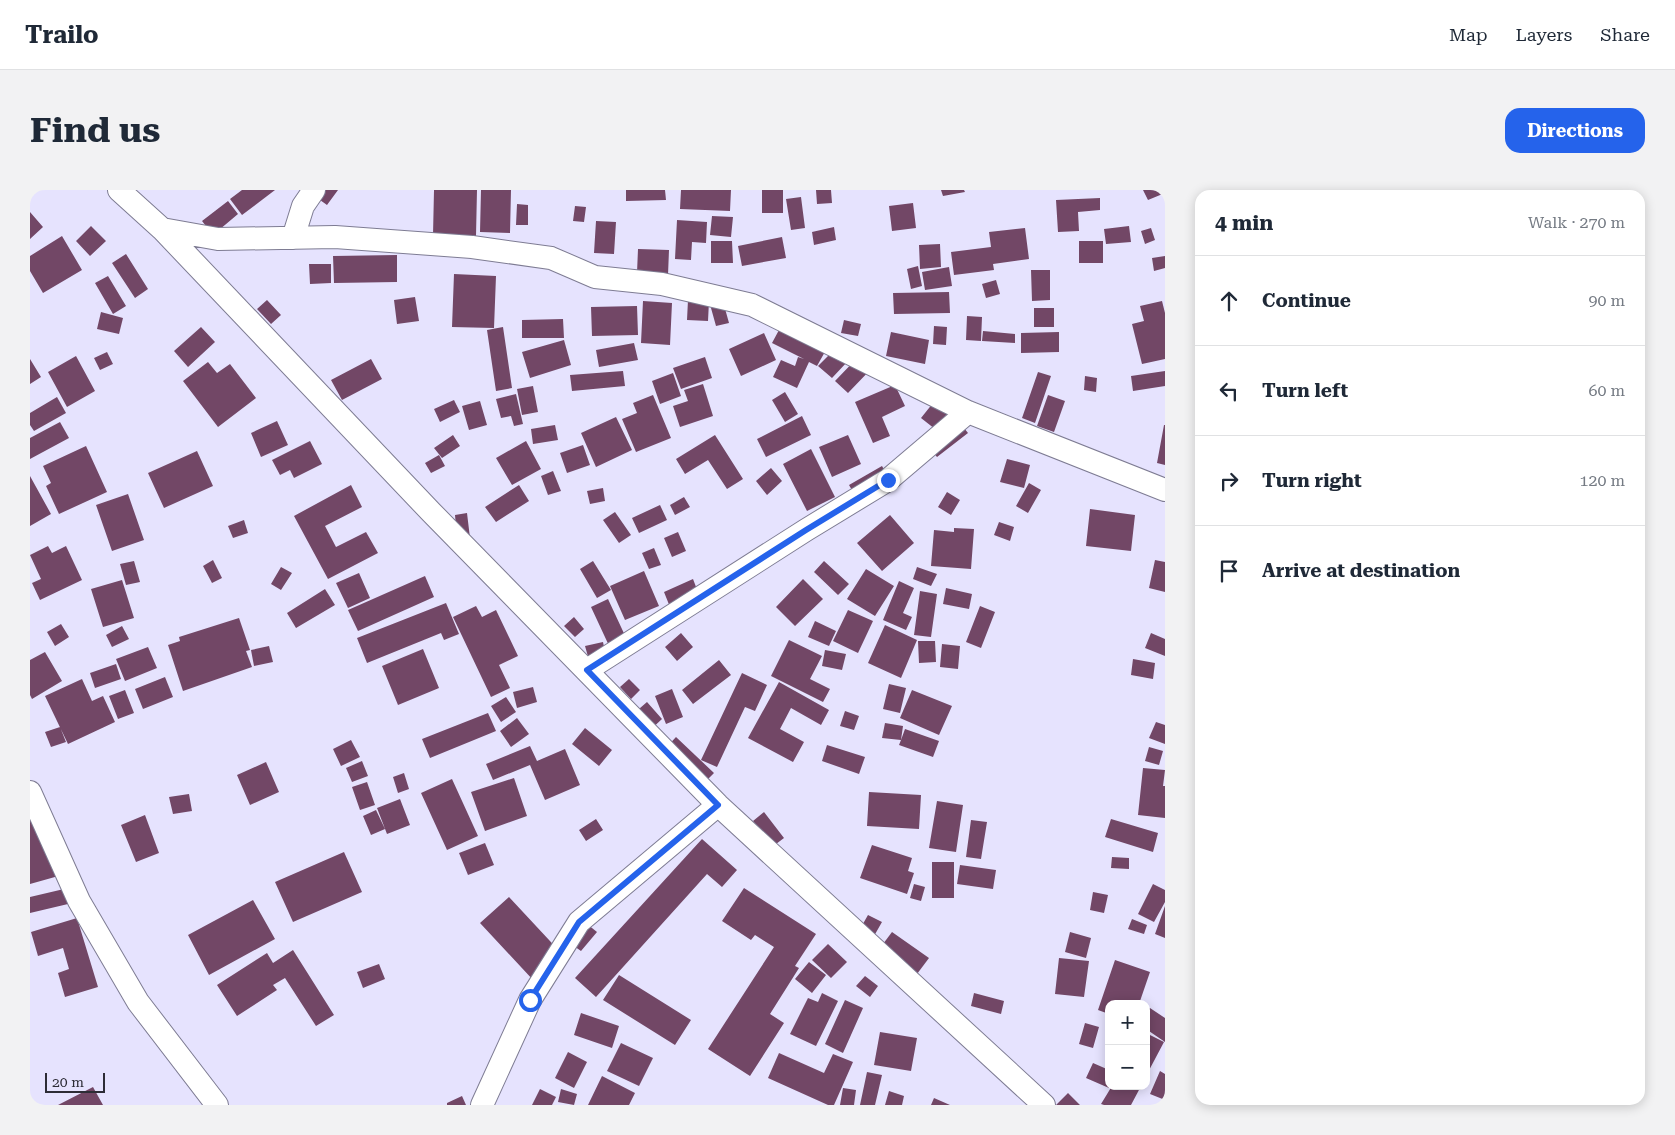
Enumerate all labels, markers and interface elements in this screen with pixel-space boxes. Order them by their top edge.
text: Trailo [25,21,99,49]
text: Map [1449,24,1488,45]
text: Layers [1516,24,1572,45]
text: Share [1600,24,1650,45]
button: Directions [1505,108,1645,153]
text: Find us [30,110,160,151]
text: 4 min [1215,211,1273,235]
text: Walk · 270 m [1528,213,1625,232]
icon: ahead [1215,287,1243,315]
text: Continue [1262,289,1351,312]
text: 90 m [1588,291,1625,310]
icon: left [1215,377,1243,405]
text: Turn left [1262,379,1348,402]
text: 60 m [1588,381,1625,400]
icon: right [1215,467,1243,495]
route end [877,469,900,492]
text: Turn right [1262,469,1362,492]
text: 120 m [1579,471,1625,490]
icon: arrive [1215,557,1243,585]
text: Arrive at destination [1262,559,1460,582]
route start [519,989,542,1012]
map controls [1105,1000,1150,1090]
button: + [1105,1000,1150,1045]
button: − [1105,1045,1150,1090]
scale bar [45,1070,105,1093]
text: 20 m [52,1074,84,1090]

